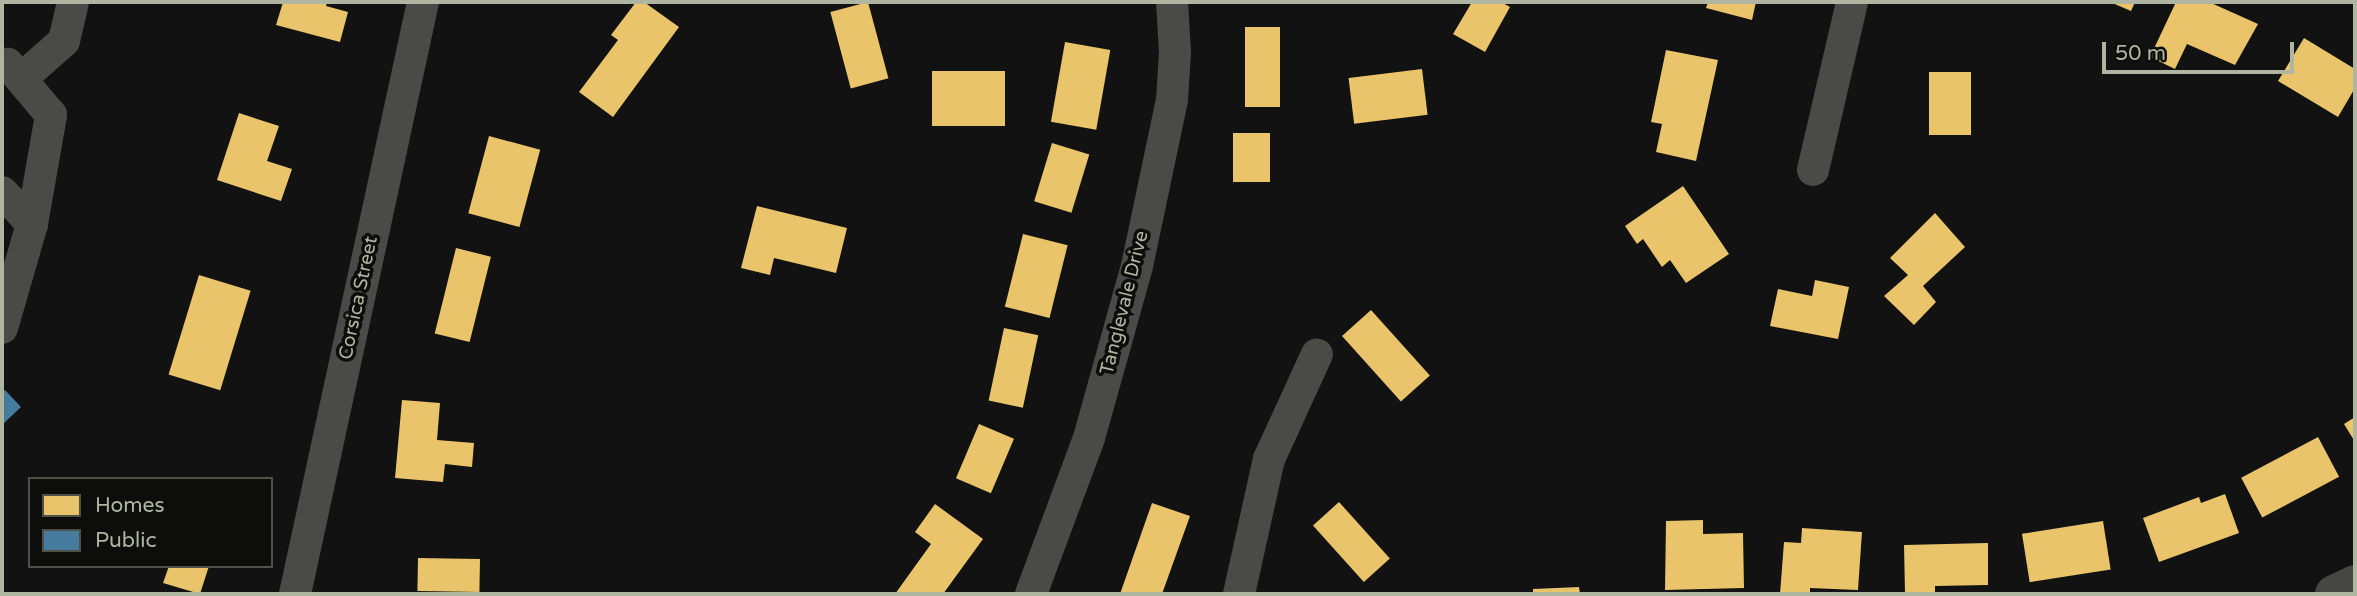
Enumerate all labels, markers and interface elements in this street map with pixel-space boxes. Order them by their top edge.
scale bar [2105,28,2298,72]
text: 50 m [2115,41,2166,66]
street label: Tanglevale Drive [1096,229,1154,377]
street label: Corsica Street [335,234,383,362]
legend [28,477,273,568]
text: Homes [95,493,165,518]
text: Public [95,528,157,553]

